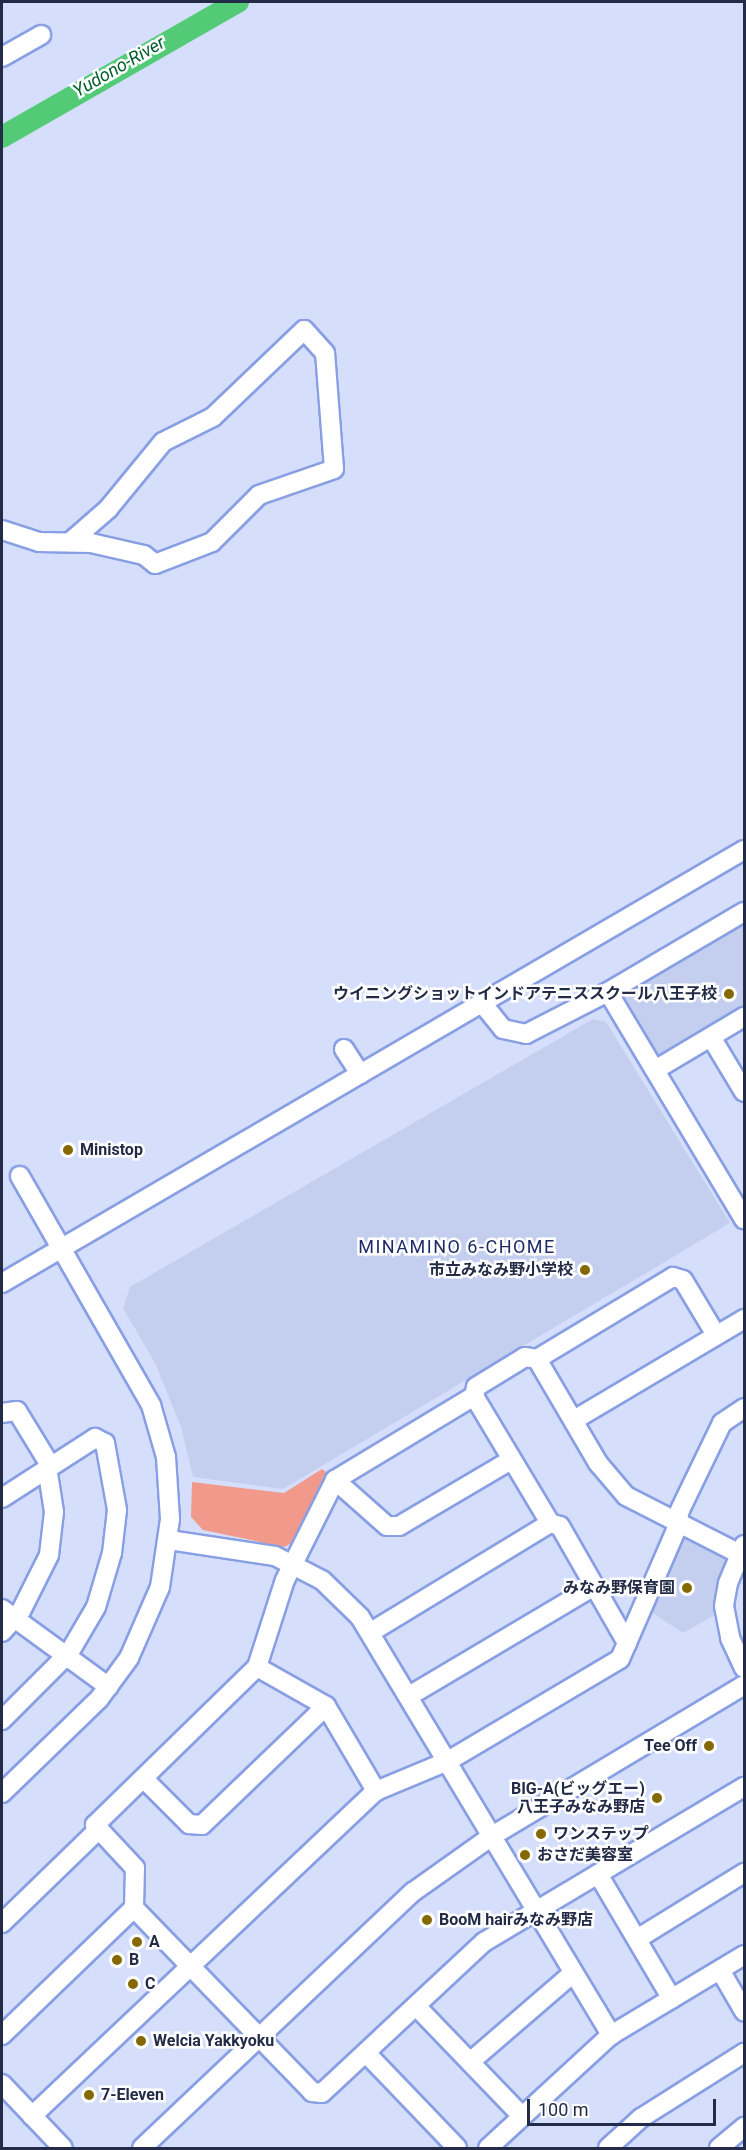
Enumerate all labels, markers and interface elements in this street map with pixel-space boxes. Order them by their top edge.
water label: Yudono-River [69,32,169,102]
place label: ウイニングショットインドアテニススクール八王子校 [333,984,717,1004]
marker: ウイニングショットインドアテニススクール八王子校 [722,987,736,1001]
place label: Ministop [80,1140,143,1160]
marker: Ministop [61,1143,75,1157]
district label: MINAMINO 6-CHOME [358,1236,556,1258]
place label: 市立みなみ野小学校 [429,1260,573,1280]
marker: 市立みなみ野小学校 [578,1263,592,1277]
place label: みなみ野保育園 [563,1578,675,1598]
marker: みなみ野保育園 [680,1581,694,1595]
place label: Tee Off [644,1736,697,1756]
marker: Tee Off [702,1739,716,1753]
place label: BIG-A(ビッグエー) 八王子みなみ野店 [511,1779,645,1817]
marker: BIG-A(ビッグエー) 八王子みなみ野店 [650,1791,664,1805]
place label: ワンステップ [553,1824,649,1844]
marker: ワンステップ [534,1827,548,1841]
place label: おさだ美容室 [537,1845,633,1865]
marker: おさだ美容室 [518,1848,532,1862]
place label: BooM hairみなみ野店 [439,1910,593,1930]
marker: BooM hairみなみ野店 [420,1913,434,1927]
place label: A [149,1932,160,1952]
marker: A [130,1935,144,1949]
place label: B [129,1950,139,1970]
marker: B [110,1953,124,1967]
place label: C [145,1974,155,1994]
marker: C [126,1977,140,1991]
place label: Welcia Yakkyoku [153,2031,274,2051]
marker: Welcia Yakkyoku [134,2034,148,2048]
place label: 7-Eleven [101,2085,164,2105]
scale bar [530,2087,719,2125]
marker: 7-Eleven [82,2088,96,2102]
text: 100 m [538,2099,589,2120]

